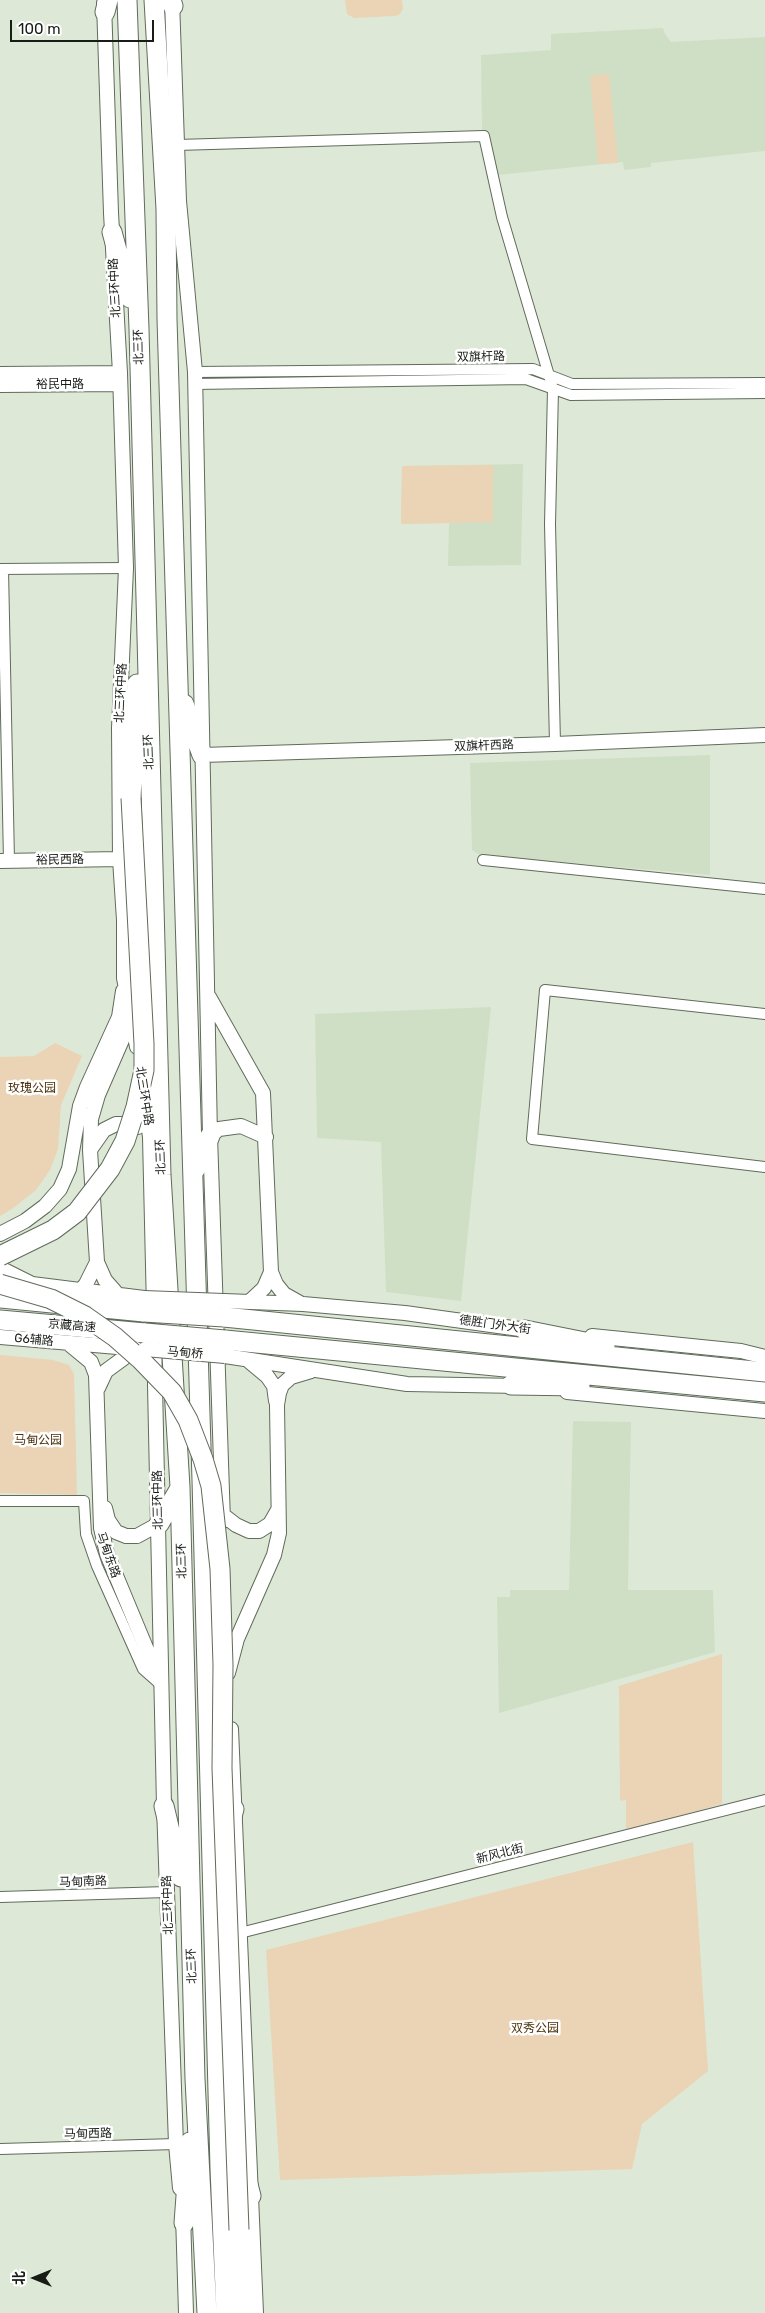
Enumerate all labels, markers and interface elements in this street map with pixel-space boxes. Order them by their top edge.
scale bar [12,10,156,42]
text: 100 m [18,20,60,38]
street label: 北三环中路 [106,258,124,318]
street label: 北三环 [131,329,147,365]
street label: 双旗杆路 [457,349,505,365]
street label: 裕民中路 [36,378,84,392]
street label: 北三环中路 [112,663,130,723]
street label: 北三环 [141,734,157,770]
street label: 双旗杆西路 [454,738,514,754]
street label: 裕民西路 [36,852,84,868]
street label: 北三环中路 [132,1065,156,1127]
park label: 玫瑰公园 [8,1082,56,1096]
street label: 北三环 [153,1139,169,1175]
street label: 德胜门外大街 [458,1313,532,1337]
street label: 京藏高速 [47,1317,97,1335]
street label: G6辅路 [14,1331,54,1349]
street label: 马甸桥 [166,1344,204,1362]
park label: 马甸公园 [14,1434,62,1448]
street label: 北三环中路 [150,1470,166,1530]
street label: 马甸东路 [93,1530,123,1580]
street label: 北三环 [174,1543,190,1579]
street label: 新风北街 [475,1841,525,1867]
street label: 马甸南路 [59,1874,107,1890]
street label: 北三环中路 [160,1875,176,1935]
street label: 北三环 [184,1948,200,1984]
park label: 双秀公园 [511,2022,559,2036]
street label: 马甸西路 [64,2126,112,2142]
north arrow [10,2253,60,2303]
text: 北 [11,2271,28,2285]

